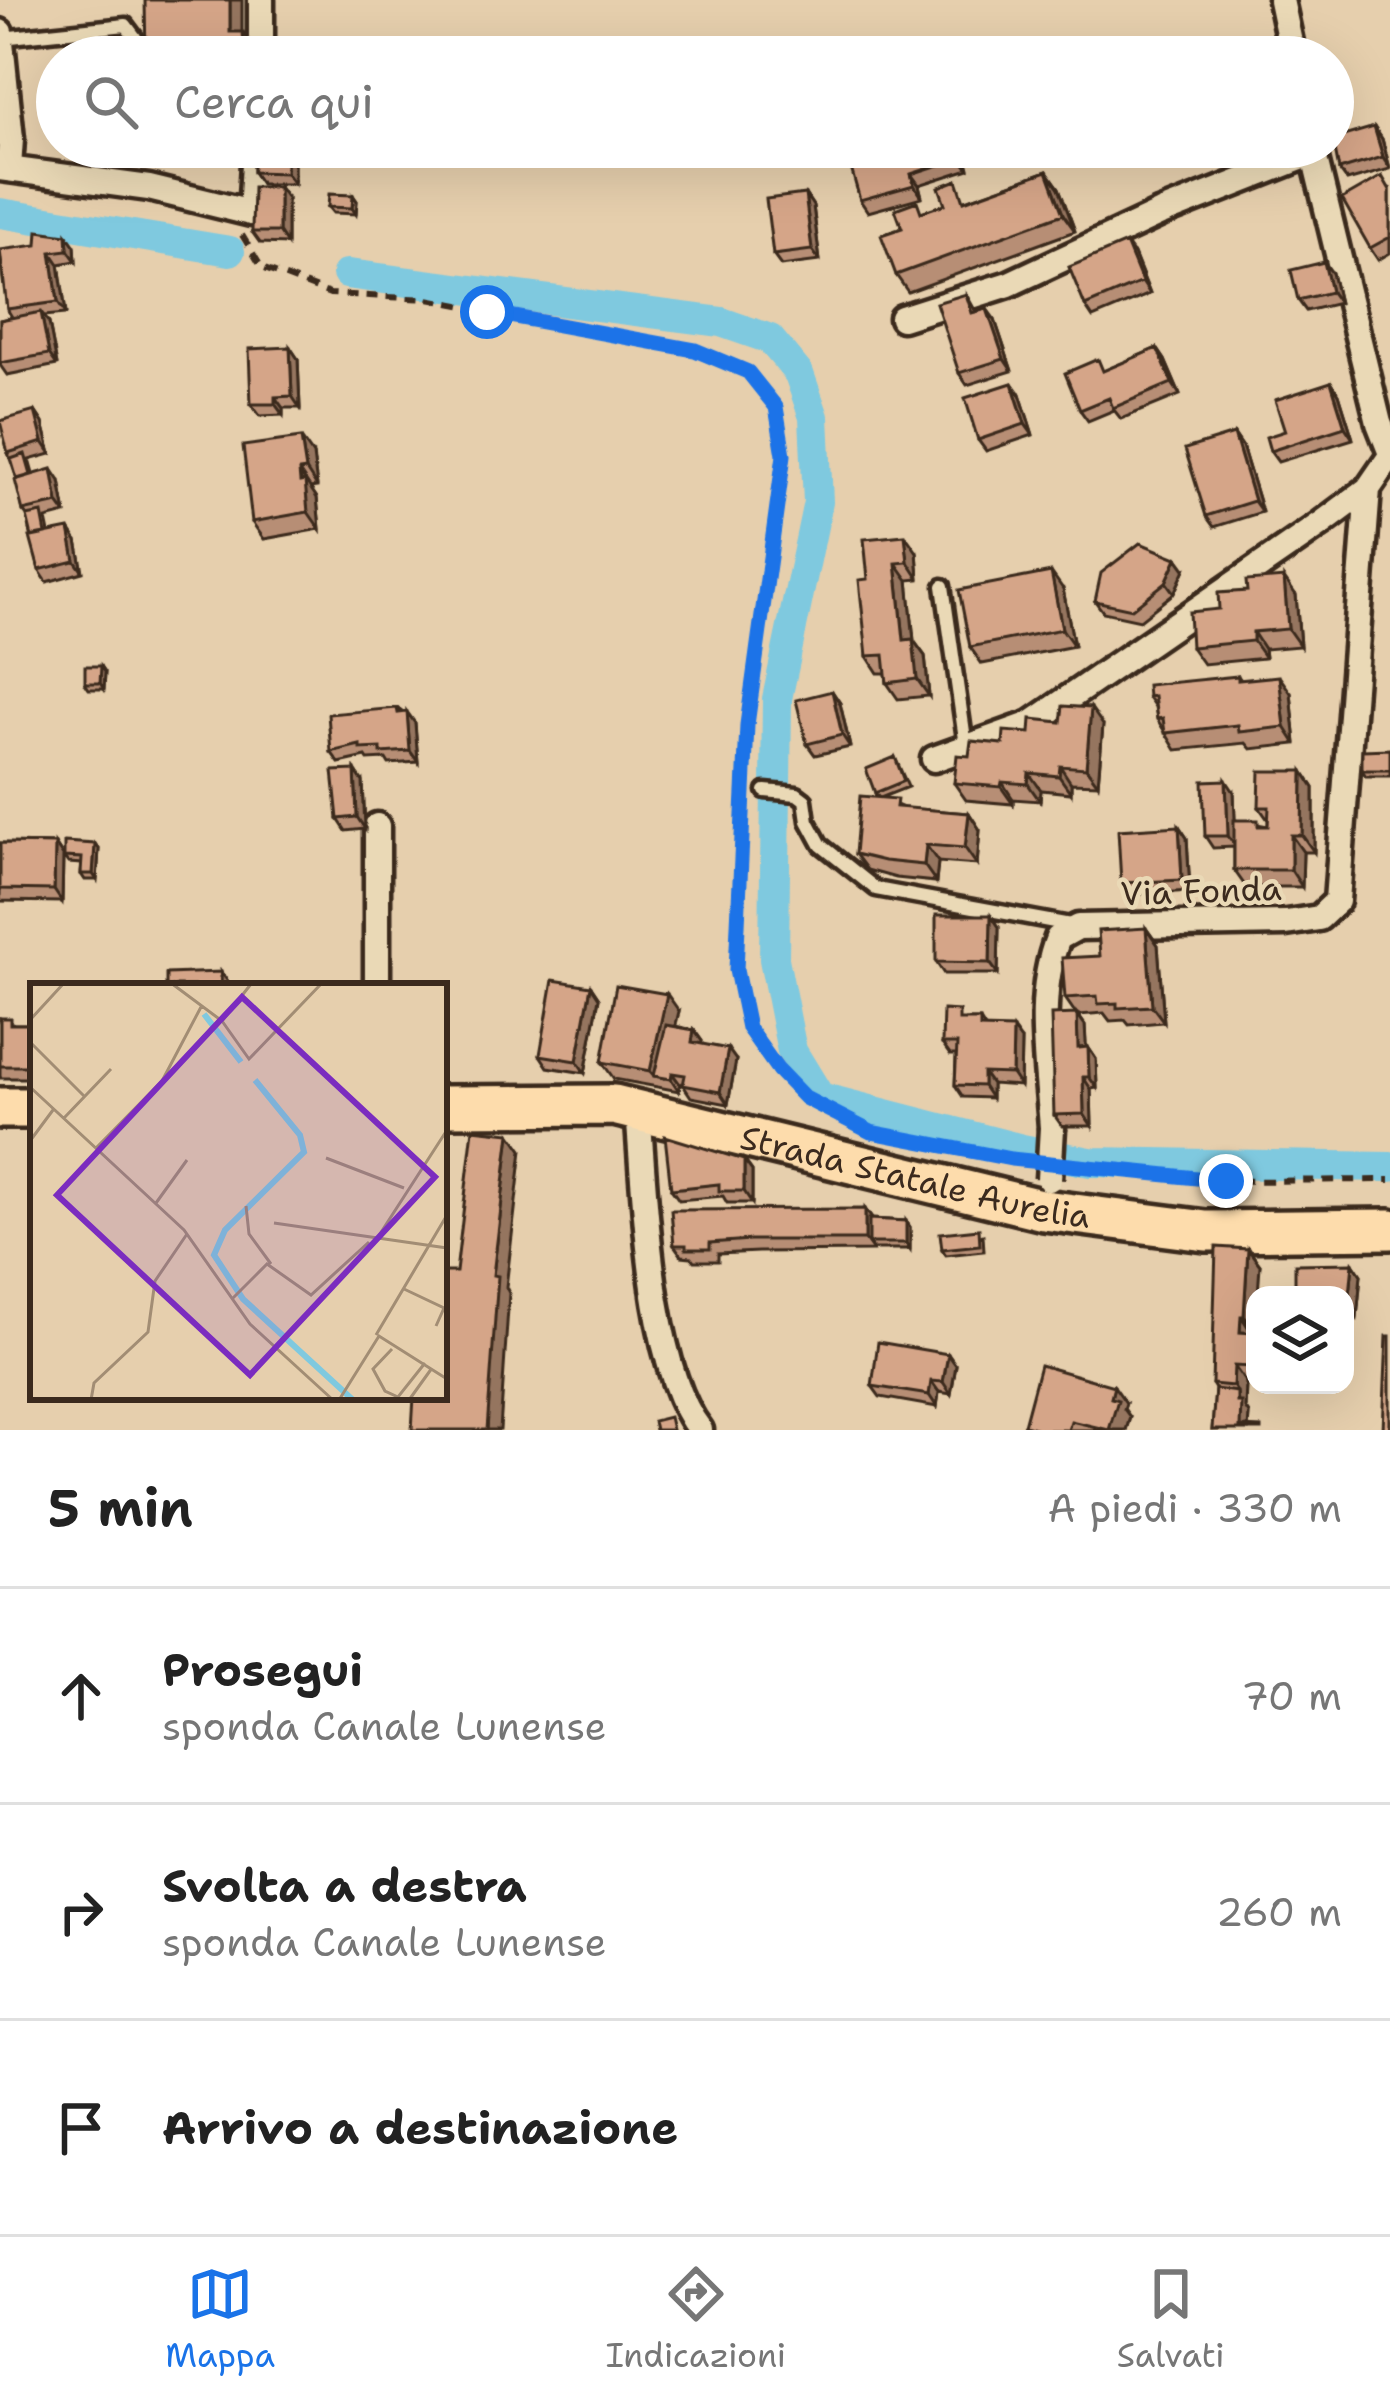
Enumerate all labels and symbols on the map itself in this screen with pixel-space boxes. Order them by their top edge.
route start [460,285,514,339]
street label: Via Fonda [1119,866,1283,916]
inset map [30,983,447,1400]
street label: Strada Statale Aurelia [736,1114,1093,1238]
route end [1199,1154,1253,1208]

